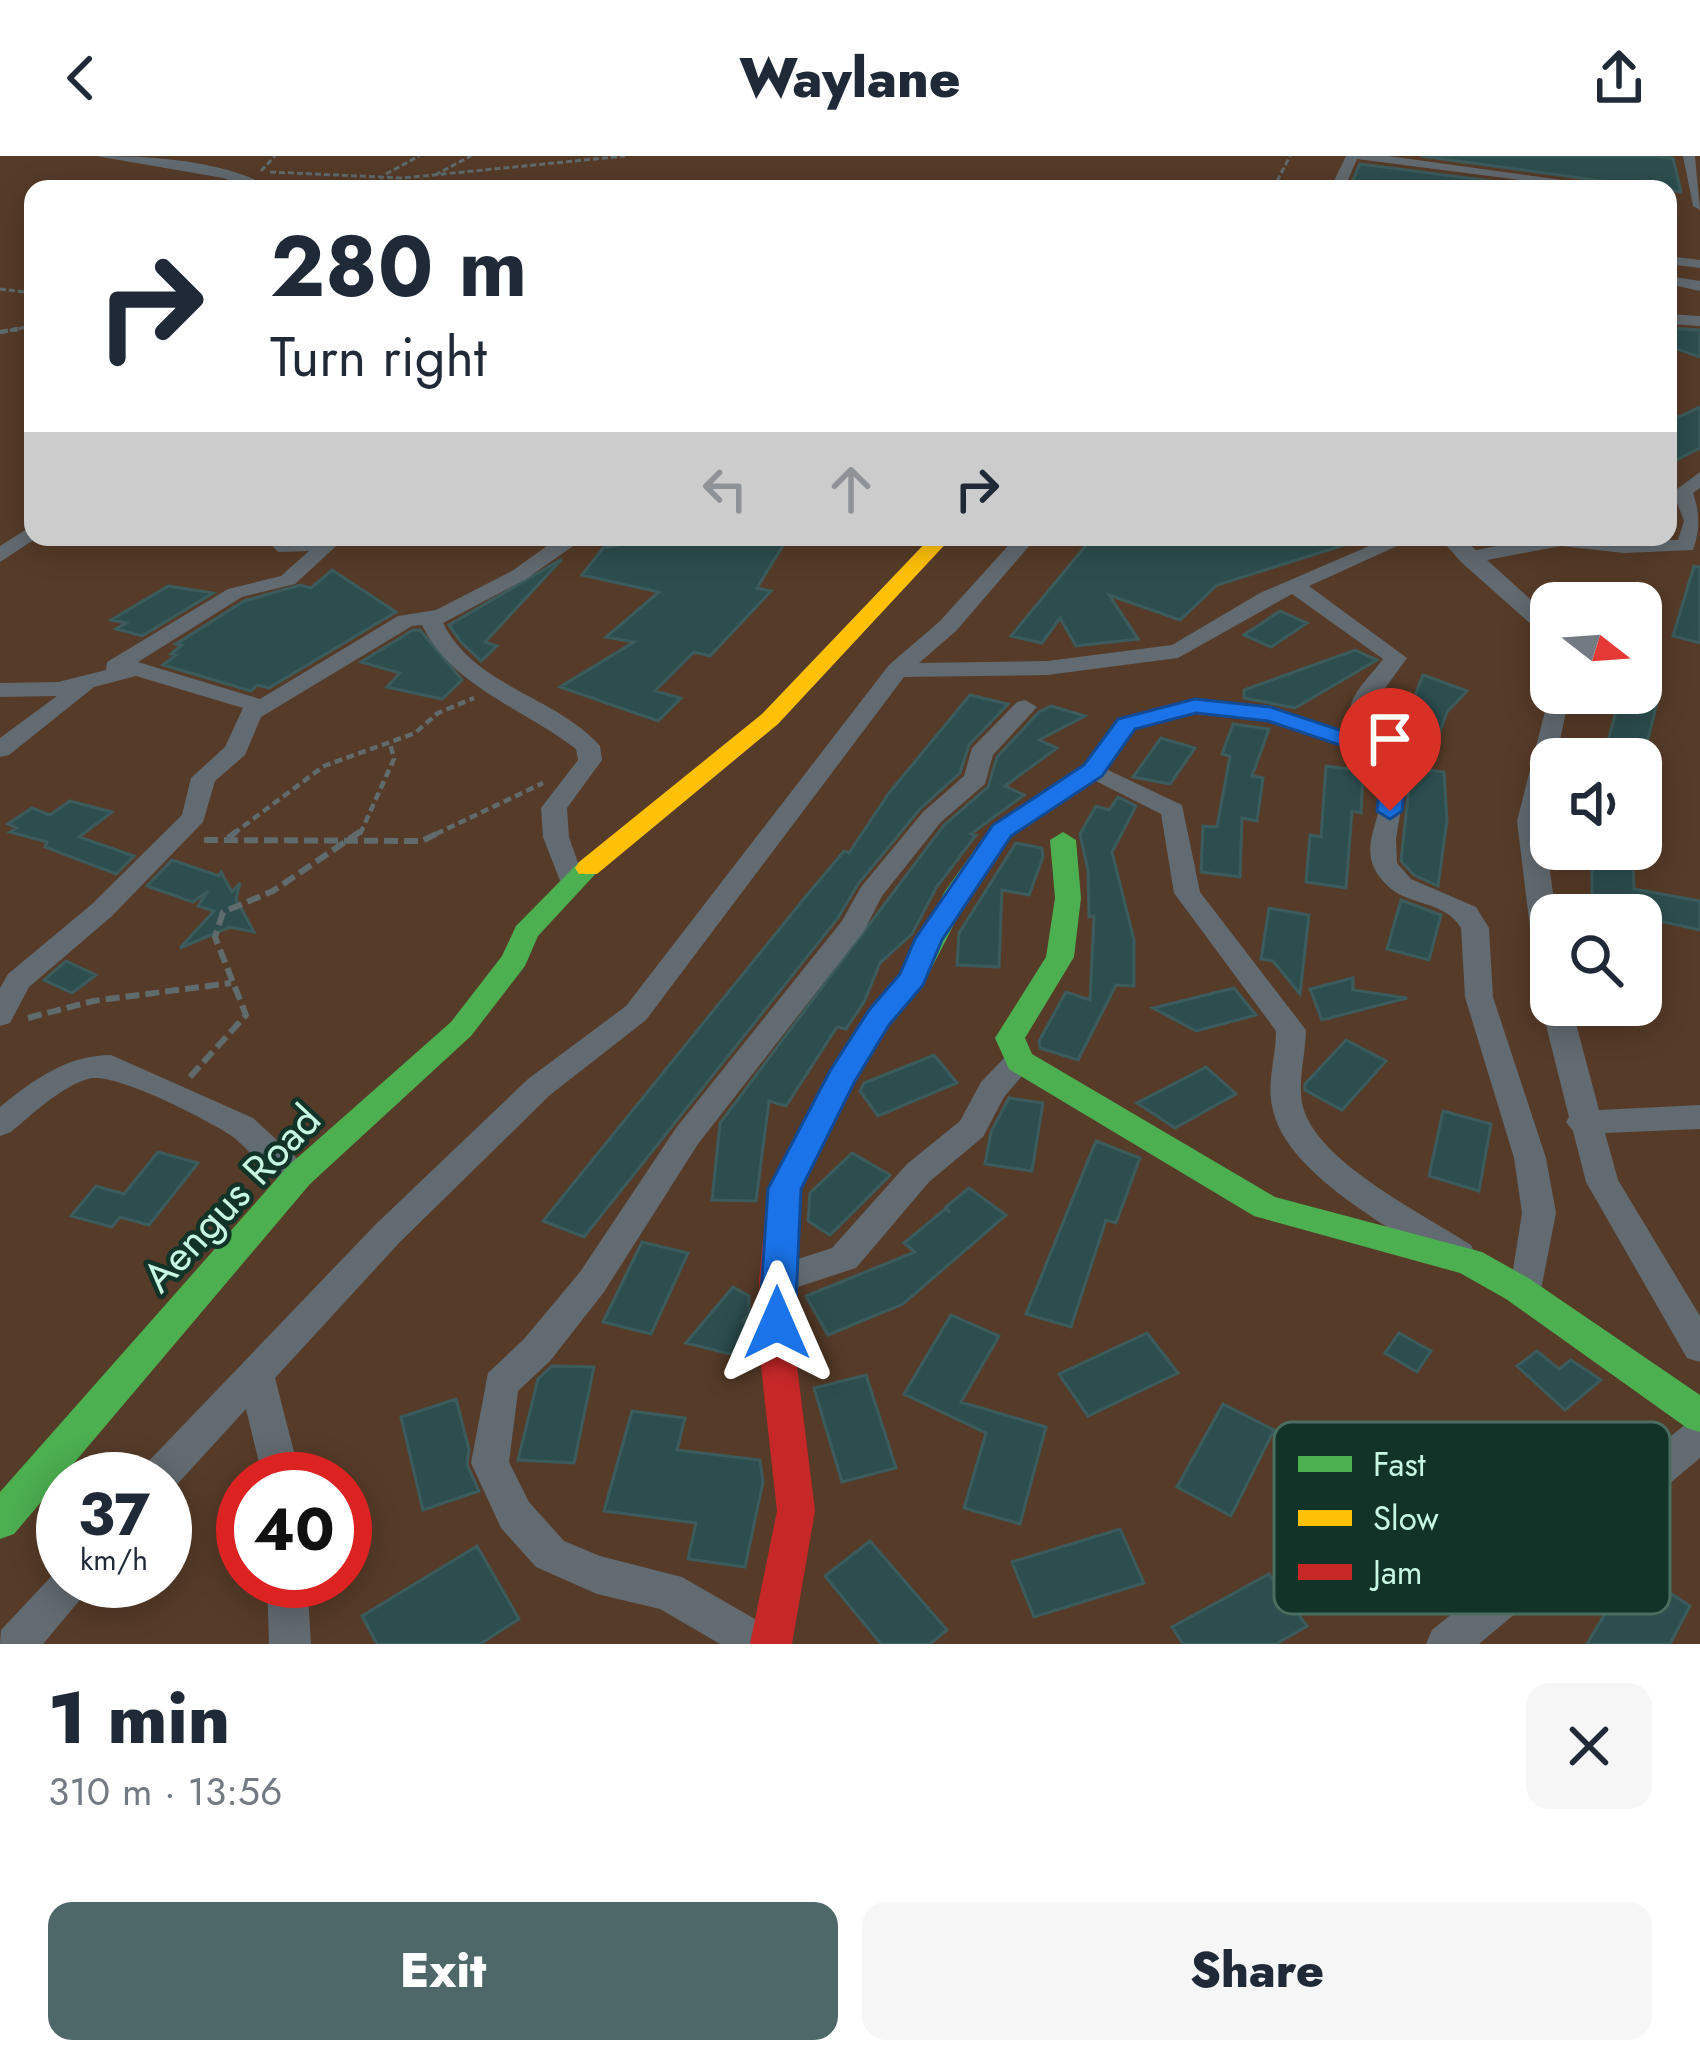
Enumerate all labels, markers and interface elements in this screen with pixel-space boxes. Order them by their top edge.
text: Waylane [739,39,961,117]
icon: back [48,45,114,111]
icon: share [1586,45,1652,111]
text: 280 m [270,206,527,328]
icon: right [72,228,228,384]
text: Turn right [270,318,487,396]
icon: left [692,456,758,522]
icon: ahead [818,456,884,522]
icon: right [944,456,1010,522]
north arrow [1530,582,1662,714]
map controls [1530,582,1662,1026]
pin [1339,688,1441,811]
icon: arrive [1357,706,1423,772]
button: sound [1530,738,1662,870]
button: search [1530,894,1662,1026]
street label: Aengus Road [128,1091,335,1306]
position arrow [714,1260,840,1386]
legend [1274,1422,1670,1614]
text: Fast [1373,1441,1426,1488]
speed limit sign: 40 [216,1452,372,1608]
text: 37 [78,1471,150,1558]
text: Slow [1373,1495,1439,1542]
text: km/h [80,1538,148,1581]
text: Jam [1369,1549,1423,1596]
text: 1 min [48,1666,230,1770]
button: close [1526,1683,1652,1809]
text: 310 m · 13:56 [48,1763,282,1820]
button: Exit [48,1902,838,2040]
button: Share [862,1902,1652,2040]

